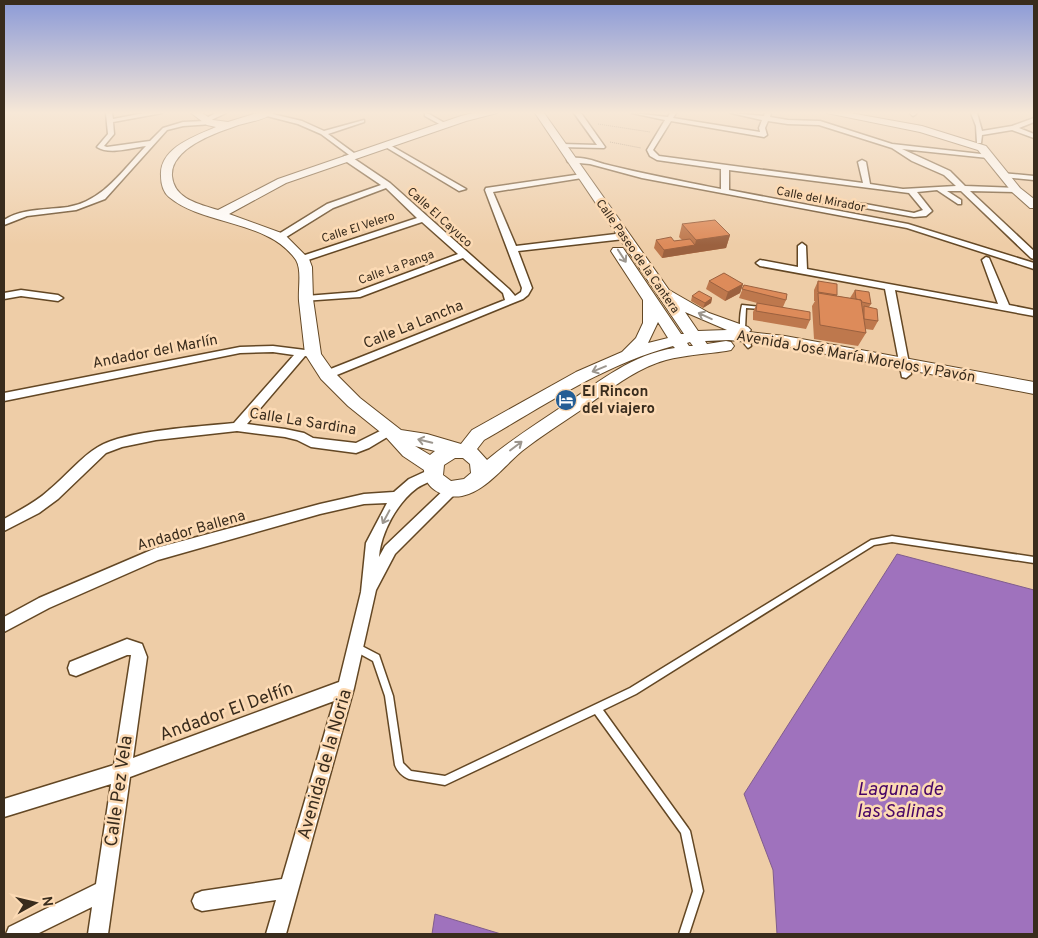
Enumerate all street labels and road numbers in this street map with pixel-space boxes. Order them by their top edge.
street label: Calle del Mirador [775,183,867,217]
street label: Calle El Cayuco [403,184,476,252]
street label: Calle Paseo de la Cantera [592,196,683,317]
street label: Calle El Velero [320,208,397,247]
street label: Calle La Panga [356,247,436,289]
street label: Calle La Lancha [361,297,466,354]
street label: Avenida José María Morelos y Pavón [735,327,977,388]
street label: Andador del Marlín [91,331,219,374]
street label: Calle La Sardina [248,405,358,440]
street label: Andador Ballena [135,507,248,556]
street label: Andador El Delfín [156,678,297,747]
street label: Avenida de la Noria [293,687,358,842]
street label: Calle Pez Vela [100,734,139,848]

